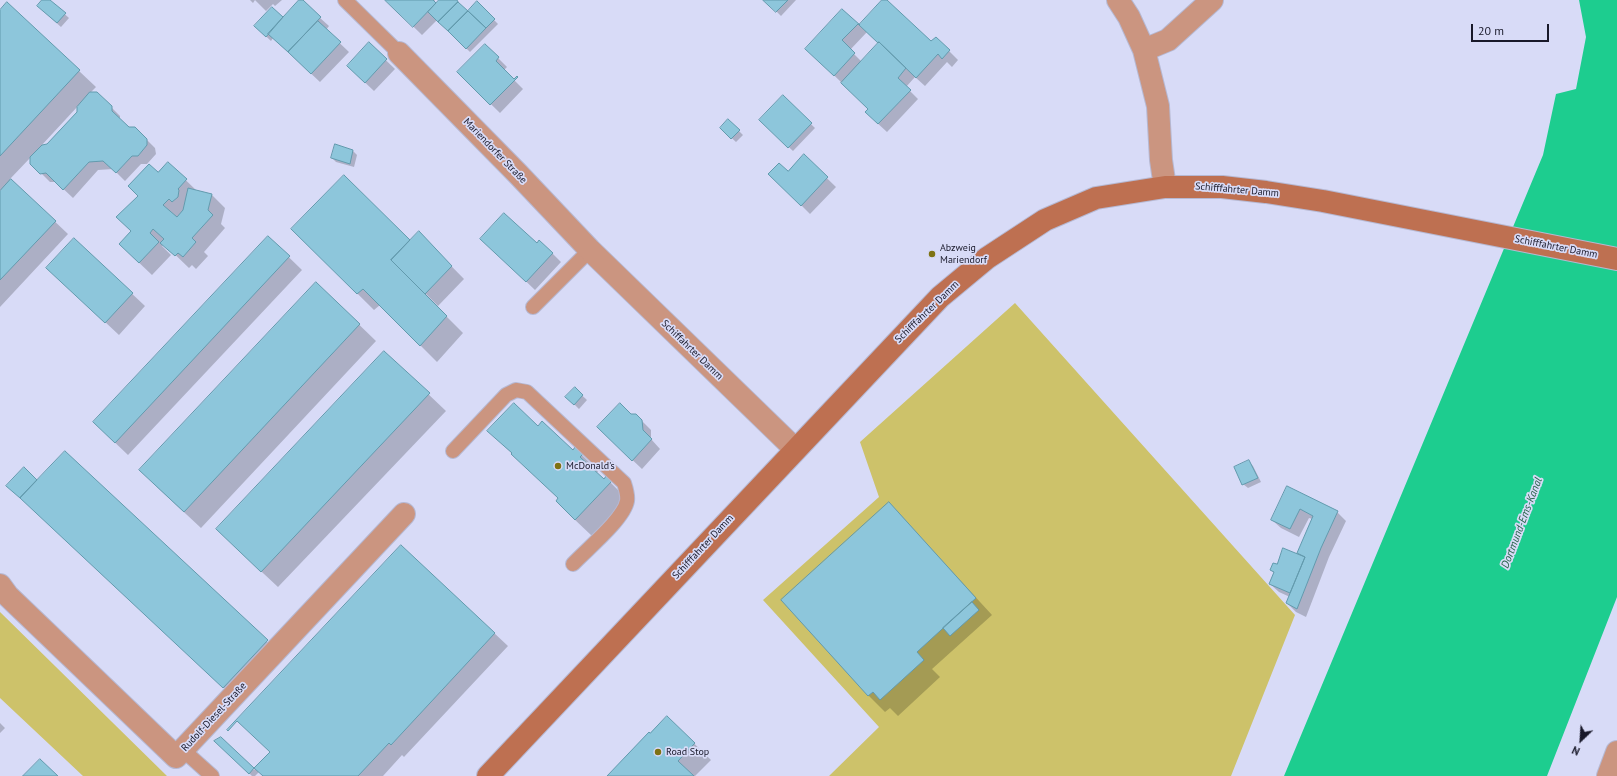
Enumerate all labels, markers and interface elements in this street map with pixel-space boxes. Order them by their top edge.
scale bar [1473,16,1551,42]
text: 20 m [1478,23,1504,38]
street label: Mariendorfer Straße [461,116,529,186]
street label: Schifffahrter Damm [1195,180,1279,200]
street label: Schifffahrter Damm [1514,233,1598,261]
place label: Abzweig Mariendorf [940,242,987,266]
marker: Abzweig Mariendorf [927,249,937,259]
street label: Schifffahrter Damm [893,279,961,345]
street label: Schiffahrter Damm [659,318,725,382]
place label: McDonald's [566,460,615,472]
marker: McDonald's [553,461,563,471]
water label: Dortmund-Ems-Kanal [1499,476,1545,570]
street label: Schifffahrter Damm [670,512,736,582]
street label: Rudolf-Diesel-Straße [179,680,249,754]
north arrow [1561,720,1601,760]
text: N [1570,743,1582,759]
place label: Road Stop [666,746,709,758]
marker: Road Stop [653,747,663,757]

